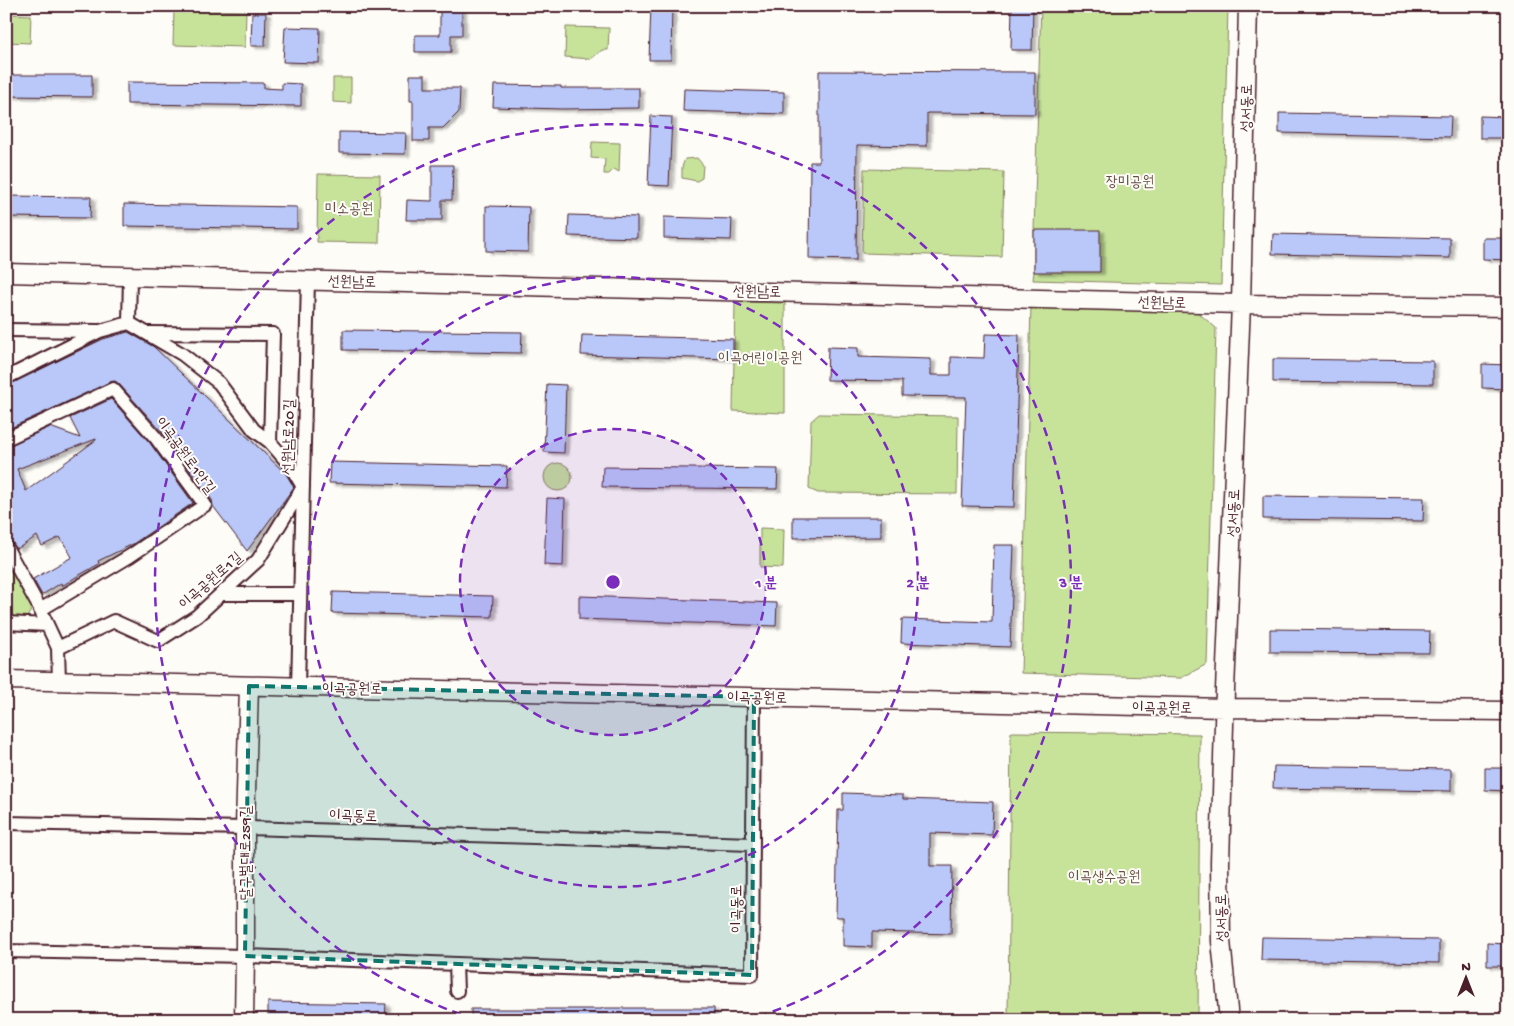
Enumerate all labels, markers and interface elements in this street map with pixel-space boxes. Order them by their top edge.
street label: 성서동로 [1239,84,1257,132]
park label: 장미공원 [1106,174,1154,192]
park label: 미소공원 [325,201,373,219]
street label: 선원남로 [328,274,376,292]
street label: 선원남로 [733,284,781,302]
street label: 선원남로 [1138,295,1186,313]
park label: 이곡어린이공원 [718,350,802,368]
street label: 선원남로20길 [280,399,300,475]
street label: 이곡공원로1안길 [150,414,218,498]
street label: 성서동로 [1225,489,1245,538]
street label: 이곡공원로1길 [176,549,247,614]
centre of rings [604,573,622,591]
text: 1 분 [754,575,777,593]
text: 2 분 [907,575,929,593]
text: 3 분 [1058,575,1083,593]
street label: 이곡공원로 [322,680,382,700]
street label: 이곡공원로 [727,689,787,709]
street label: 이곡공원로 [1132,699,1192,719]
street label: 달구벌대로259길 [238,805,256,901]
street label: 이곡동로 [328,807,377,827]
park label: 이곡생수공원 [1068,869,1140,887]
street label: 이곡동로 [729,885,747,933]
street label: 성서동로 [1214,894,1232,942]
north arrow [1442,954,1492,1004]
text: N [1461,959,1471,976]

